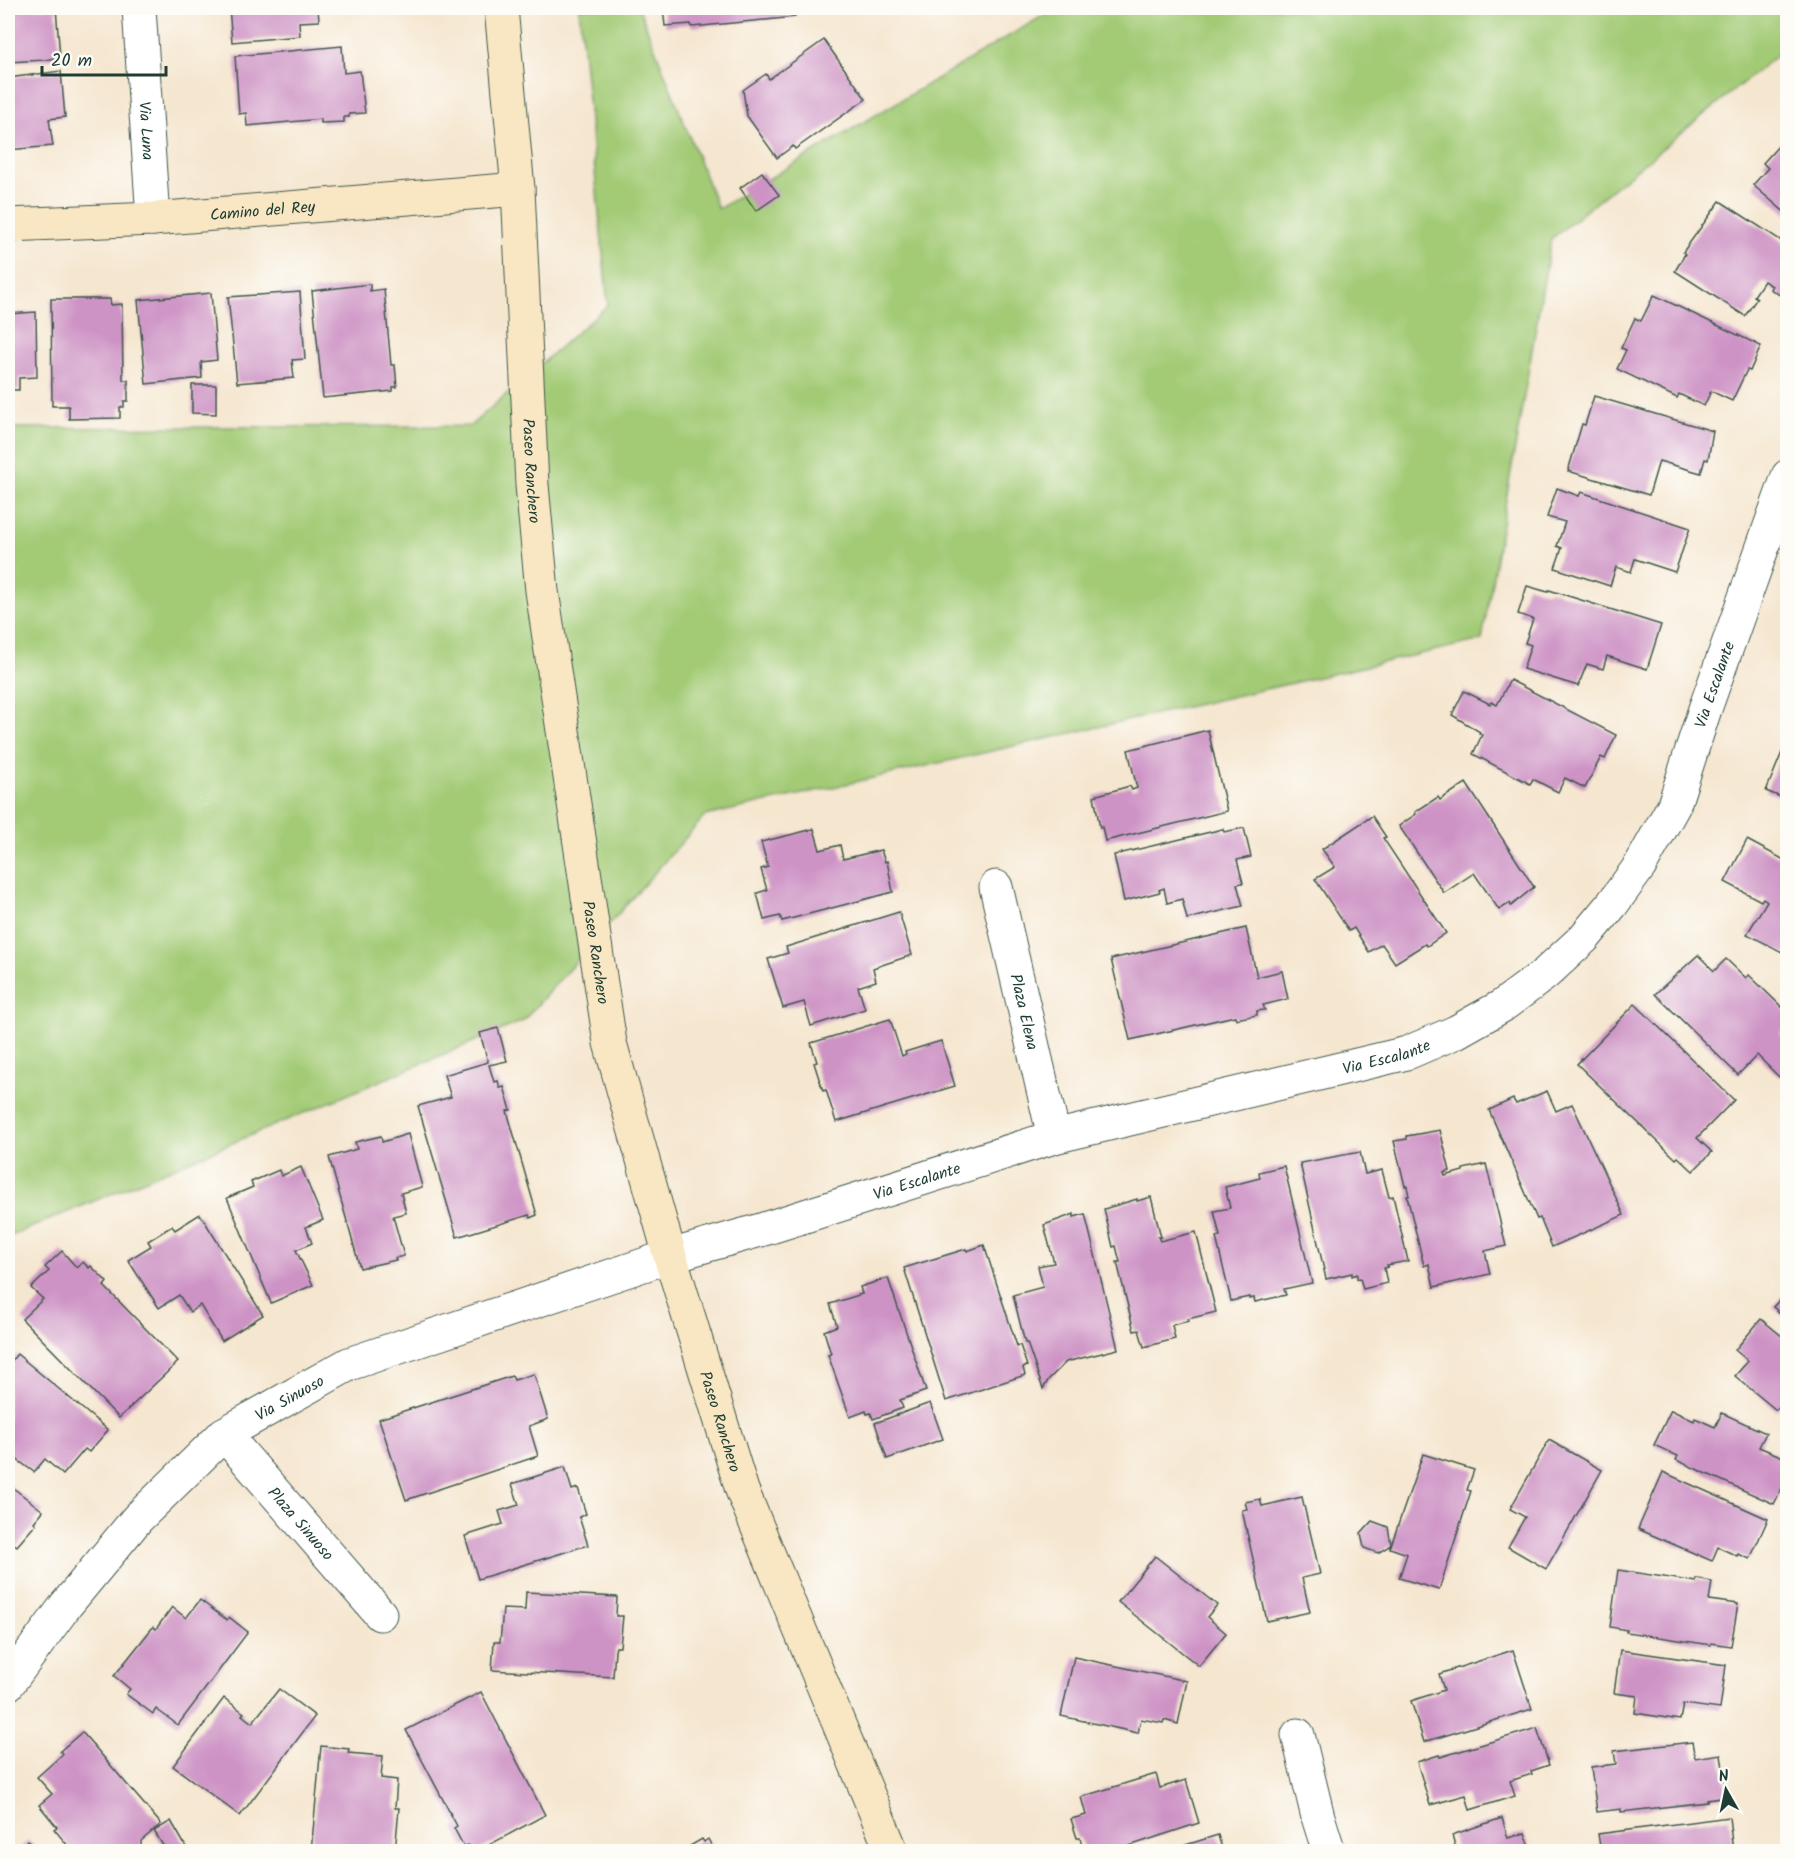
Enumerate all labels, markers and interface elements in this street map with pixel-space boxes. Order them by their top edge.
scale bar [42,39,166,77]
text: 20 m [51,47,92,76]
street label: Via Luna [131,101,160,161]
street label: Camino del Rey [209,195,317,228]
street label: Paseo Ranchero [515,418,547,524]
street label: Via Escalante [1689,638,1742,731]
street label: Paseo Ranchero [575,899,615,1006]
street label: Plaza Elena [1003,971,1044,1053]
street label: Via Escalante [1340,1033,1435,1082]
street label: Via Escalante [870,1156,964,1208]
street label: Paseo Ranchero [692,1368,747,1476]
street label: Via Sinuoso [251,1369,329,1428]
street label: Plaza Sinuoso [261,1482,339,1567]
north arrow [1696,1760,1756,1820]
text: N [1717,1764,1731,1790]

